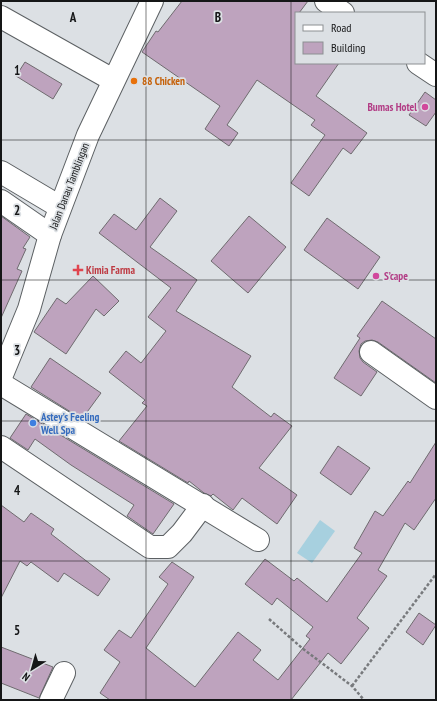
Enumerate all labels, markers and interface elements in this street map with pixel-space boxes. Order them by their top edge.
text: A [69,9,77,26]
text: B [215,9,221,26]
legend [295,12,425,64]
text: Road [331,20,351,35]
text: Building [331,40,366,55]
text: 1 [14,62,20,79]
place label: 88 Chicken [142,74,185,88]
marker: 88 Chicken [129,76,139,86]
place label: Bumas Hotel [367,100,417,114]
marker: Bumas Hotel [420,102,430,112]
street label: Jalan Danau Tamblingan [46,141,92,232]
text: 2 [14,202,20,219]
place label: Kimia Farma [86,263,135,277]
marker: Kimia Farma [73,265,83,275]
place label: S’cape [384,269,408,283]
marker: S’cape [371,271,381,281]
text: 3 [14,342,20,359]
place label: Astey's Feeling Well Spa [40,410,99,437]
marker: Astey's Feeling Well Spa [28,418,38,428]
text: 4 [14,482,21,499]
text: 5 [14,622,20,639]
north arrow [12,649,52,689]
text: N [19,670,33,684]

